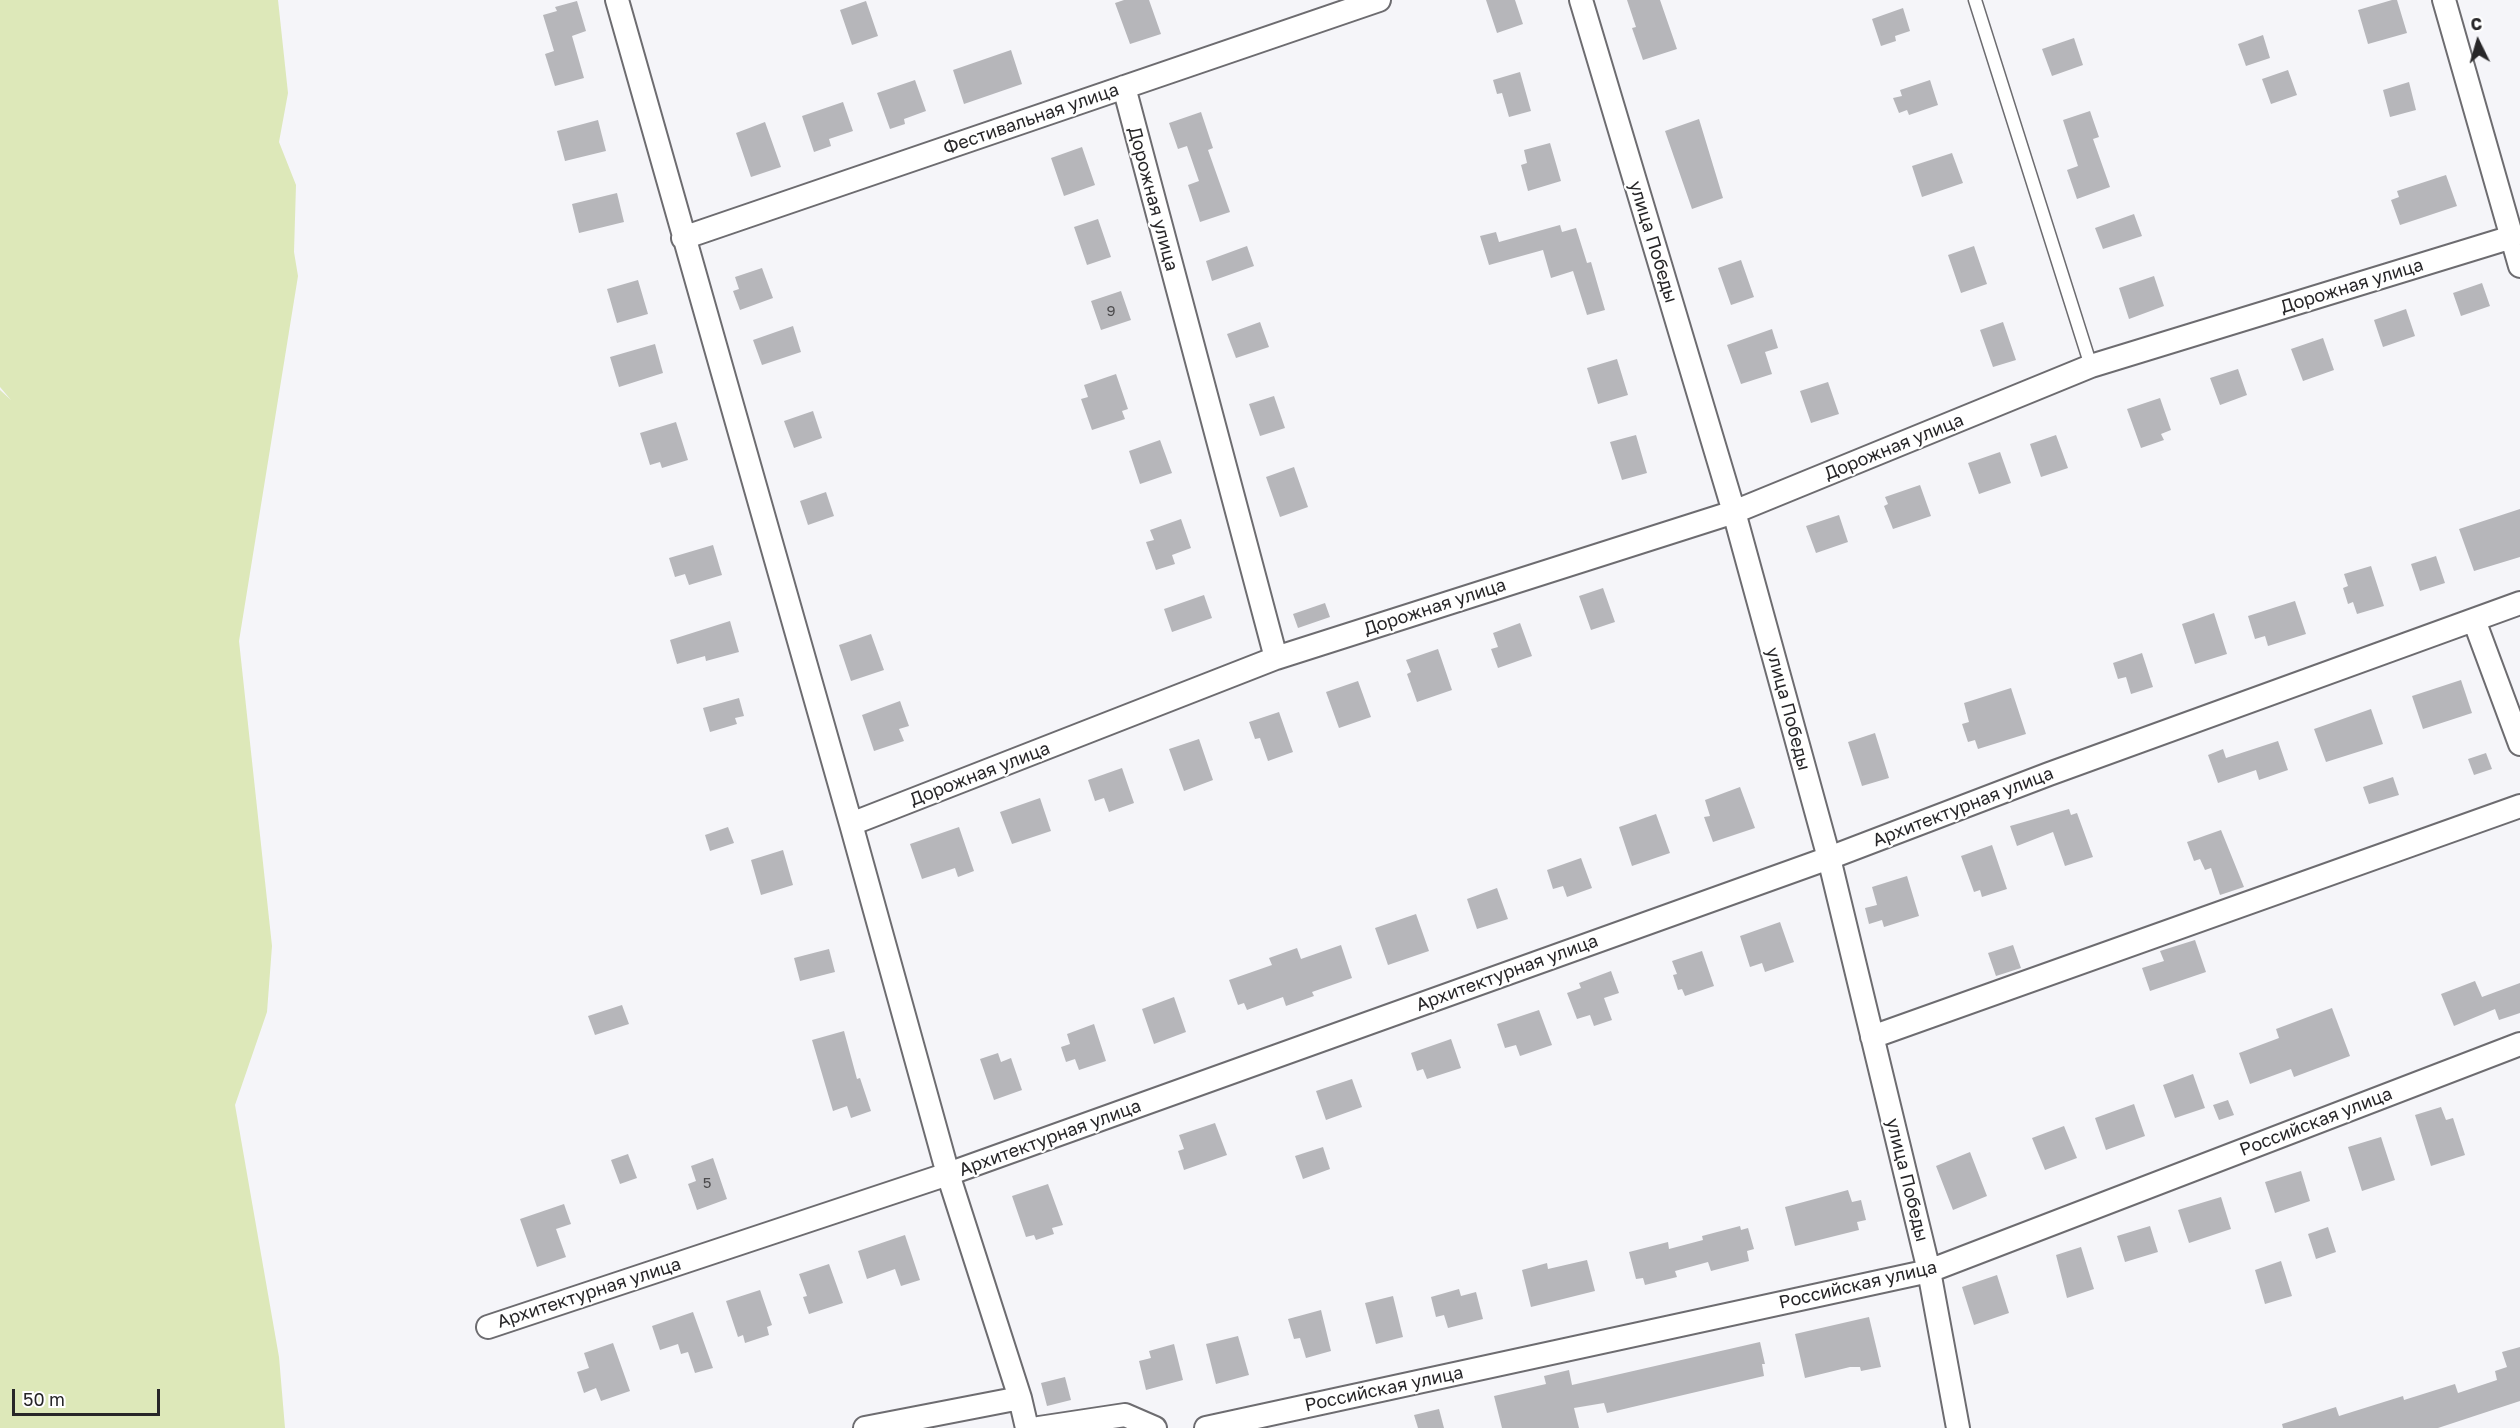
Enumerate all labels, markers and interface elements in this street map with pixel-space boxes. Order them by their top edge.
north arrow [2448,12,2508,72]
text: С [2470,14,2483,35]
street label: Фестивальная улица [940,79,1122,159]
street label: Дорожная улица [1123,125,1183,273]
street label: улица Победы [1624,178,1682,306]
street label: Дорожная улица [2278,254,2426,318]
house number: 9 [1106,302,1116,320]
street label: Дорожная улица [1821,409,1967,485]
street label: Дорожная улица [1361,574,1509,640]
street label: улица Победы [1761,645,1815,773]
street label: Дорожная улица [907,737,1053,811]
street label: Архитектурная улица [1869,763,2057,851]
street label: Архитектурная улица [1413,930,1601,1016]
street label: Российская улица [2237,1083,2395,1161]
street label: Архитектурная улица [956,1095,1144,1181]
street label: улица Победы [1881,1116,1933,1244]
house number: 5 [703,1174,711,1192]
street label: Архитектурная улица [494,1253,684,1333]
street label: Российская улица [1777,1256,1939,1314]
street label: Российская улица [1303,1362,1465,1416]
scale bar [15,1377,164,1415]
text: 50 m [23,1388,65,1410]

